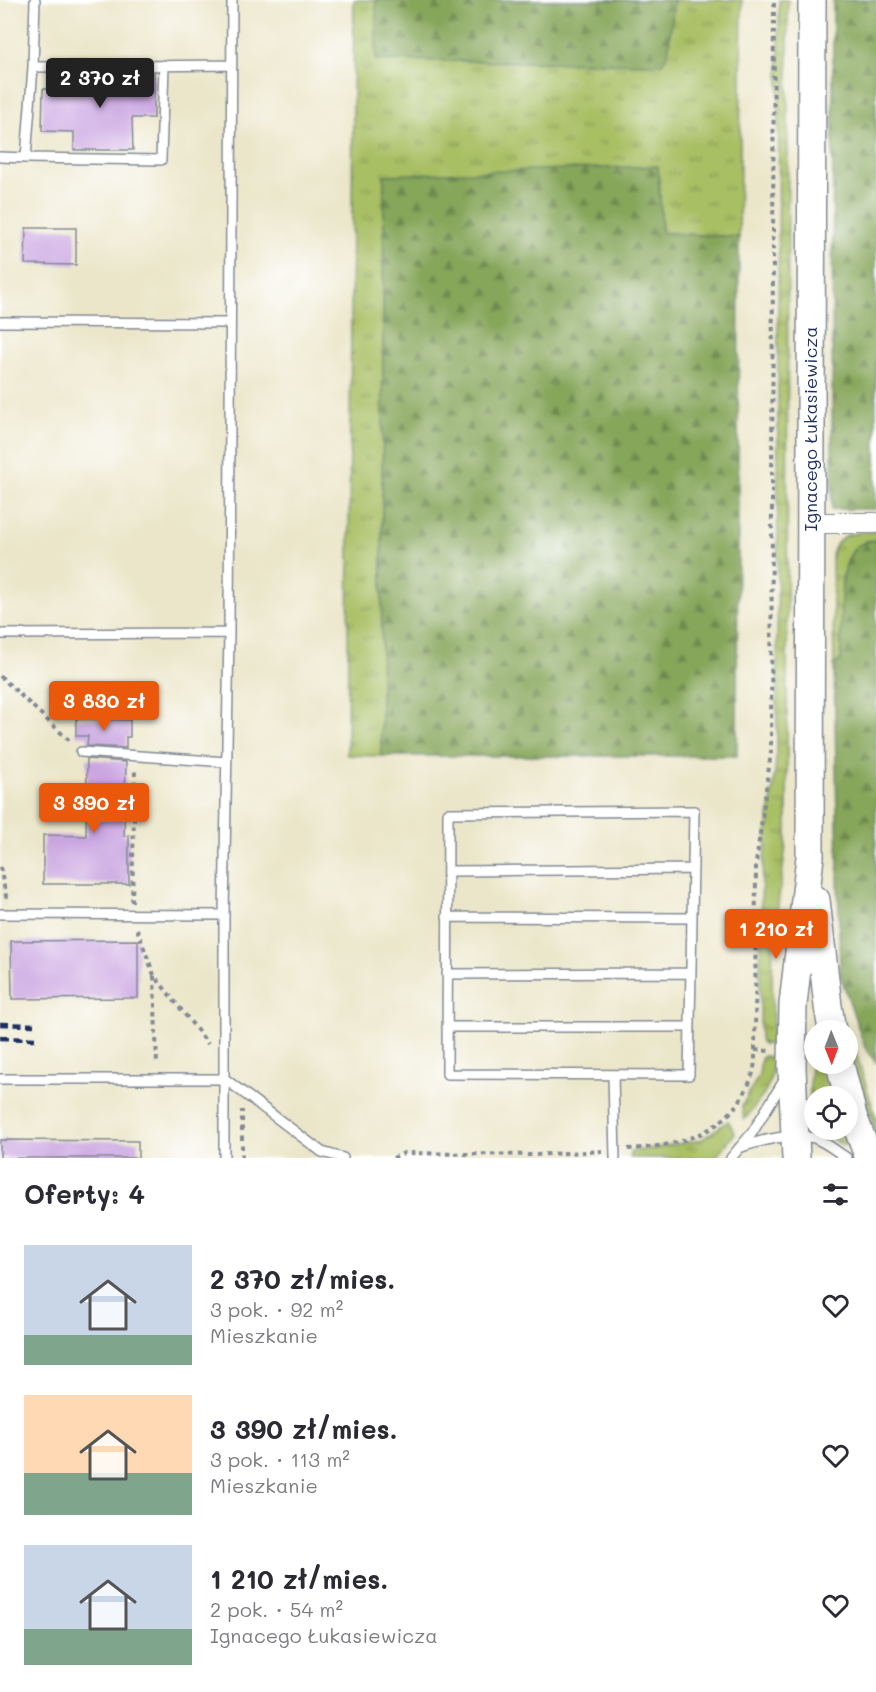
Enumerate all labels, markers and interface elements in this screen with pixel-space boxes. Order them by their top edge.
pin: 2 370 zł [38,58,162,109]
text: 2 370 zł [60,64,140,90]
street label: Ignacego Łukasiewicza [798,327,822,531]
pin: 3 830 zł [42,681,166,732]
text: 3 830 zł [63,687,145,713]
pin: 3 390 zł [32,783,156,834]
text: 3 390 zł [53,789,135,815]
pin: 1 210 zł [714,909,838,960]
text: 1 210 zł [739,915,813,941]
north arrow [804,1020,858,1074]
map controls [804,1020,858,1140]
button: locate [804,1086,858,1140]
text: Oferty: 4 [24,1177,145,1211]
icon: filters [819,1178,852,1211]
text: 2 370 zł/mies. [210,1262,395,1296]
icon: home [72,1269,144,1341]
icon: heart [819,1289,852,1322]
text: 3 pok. · 92 m² [210,1296,343,1322]
text: Mieszkanie [210,1322,318,1348]
text: 3 390 zł/mies. [210,1412,398,1446]
icon: home [72,1419,144,1491]
icon: heart [819,1439,852,1472]
text: 3 pok. · 113 m² [210,1446,350,1472]
text: Mieszkanie [210,1472,318,1498]
text: 1 210 zł/mies. [210,1562,388,1596]
icon: home [72,1569,144,1641]
icon: heart [819,1589,852,1622]
text: 2 pok. · 54 m² [210,1596,343,1622]
text: Ignacego Łukasiewicza [210,1622,438,1648]

